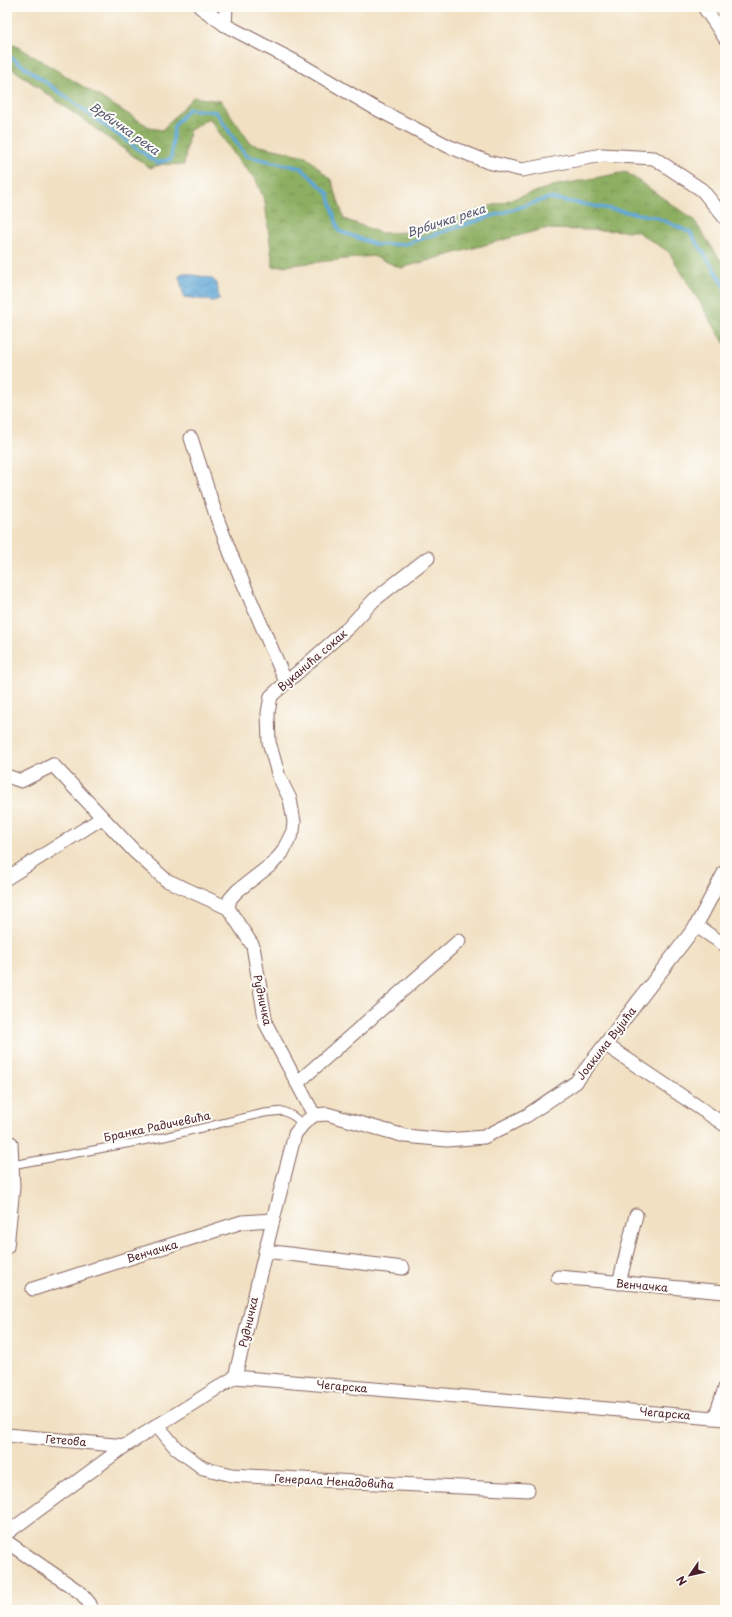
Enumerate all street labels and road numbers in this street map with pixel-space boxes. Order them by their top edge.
street label: Вуканића сокак [274,625,351,695]
street label: Рудничка [249,973,277,1027]
street label: Јоакима Вујића [572,1003,640,1083]
street label: Бранка Радичевића [102,1106,212,1146]
street label: Венчачка [125,1235,180,1267]
street label: Венчачка [615,1274,669,1296]
street label: Рудничка [234,1295,262,1349]
street label: Чегарска [316,1375,368,1397]
street label: Чегарска [639,1402,691,1424]
street label: Гетеова [45,1430,87,1450]
street label: Генерала Ненадовића [274,1469,394,1493]

